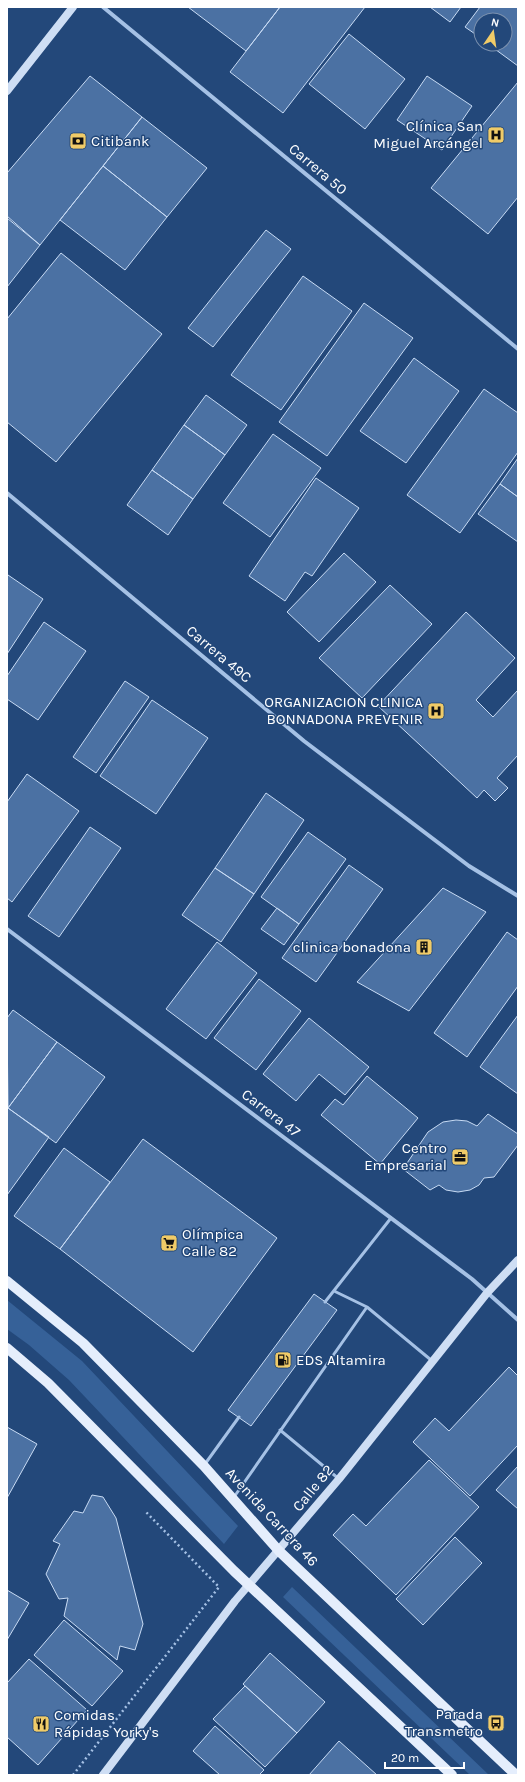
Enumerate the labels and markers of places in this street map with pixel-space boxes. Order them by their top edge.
place label: Clínica San Miguel Arcángel [373,117,483,152]
hospital icon: Clínica San Miguel Arcángel [486,125,506,145]
bank icon: Citibank [68,131,88,151]
place label: Citibank [91,132,149,150]
place label: ORGANIZACION CLINICA BONNADONA PREVENIR [264,693,423,728]
hospital icon: ORGANIZACION CLINICA BONNADONA PREVENIR [426,701,446,721]
building icon: clinica bonadona [414,937,434,957]
place label: clinica bonadona [293,938,411,956]
place label: Centro Empresarial [364,1139,447,1174]
office icon: Centro Empresarial [450,1147,470,1167]
place label: Olímpica Calle 82 [182,1225,244,1260]
supermarket icon: Olímpica Calle 82 [159,1233,179,1253]
fuel station icon: EDS Altamira [273,1350,293,1370]
place label: EDS Altamira [296,1351,386,1369]
place label: Parada Transmetro [405,1705,483,1740]
place label: Comidas Rápidas Yorky's [54,1706,159,1741]
bus stop icon: Parada Transmetro [486,1713,506,1733]
restaurant icon: Comidas Rápidas Yorky's [31,1714,51,1734]

